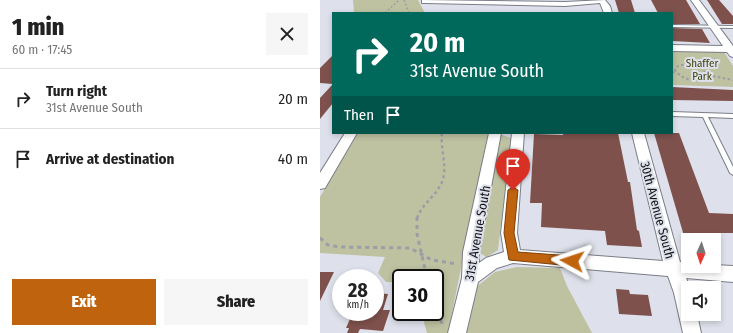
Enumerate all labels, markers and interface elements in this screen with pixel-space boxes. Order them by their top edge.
text: 1 min [12,13,64,41]
button: close [266,13,308,55]
text: 20 m [410,26,465,59]
icon: right [344,28,396,80]
text: 60 m · 17:45 [12,42,72,57]
park label: Shaffer Park [686,57,718,83]
text: 31st Avenue South [410,60,544,82]
text: Turn right [46,82,107,100]
icon: right [12,88,34,110]
text: 20 m [279,90,308,108]
text: 31st Avenue South [46,100,143,115]
icon: arrive [382,104,404,126]
text: Then [344,106,374,124]
icon: arrive [12,148,34,170]
pin [496,149,530,190]
text: Arrive at destination [46,150,174,168]
text: 40 m [278,150,308,168]
icon: arrive [502,155,524,177]
street label: 30th Avenue South [637,160,678,260]
street label: 31st Avenue South [462,184,493,282]
north arrow [681,233,721,273]
map controls [681,233,721,321]
position arrow [551,240,593,282]
speed limit sign: 30 [392,269,444,321]
text: 28 [348,278,368,302]
button: Exit [12,279,156,325]
button: Share [164,279,308,325]
button: sound [681,281,721,321]
text: km/h [347,299,369,311]

